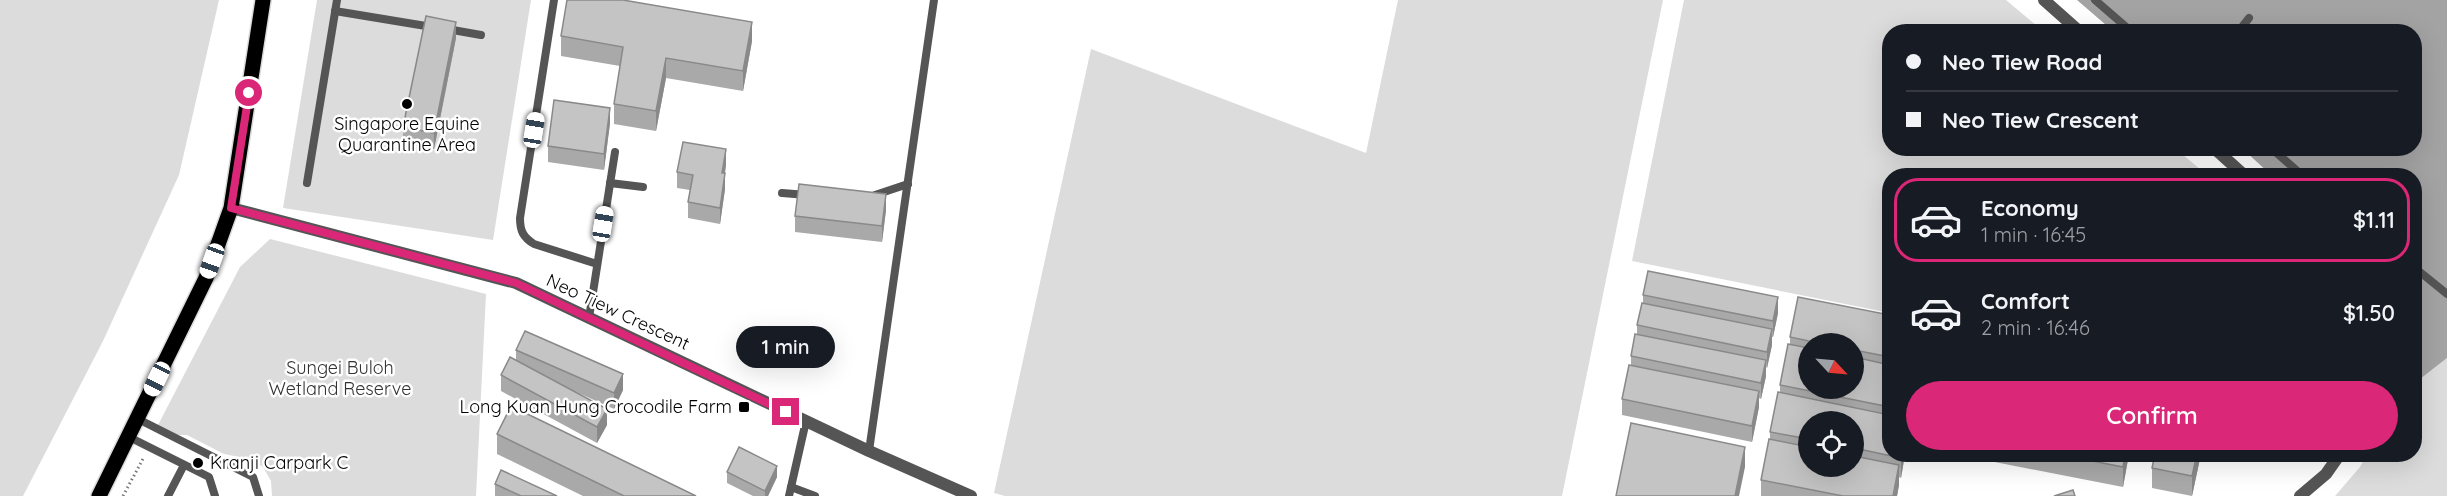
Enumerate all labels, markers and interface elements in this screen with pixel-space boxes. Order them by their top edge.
text: Neo Tiew Road [1942,48,2102,76]
route start [235,79,262,106]
marker: Singapore Equine Quarantine Area [400,97,414,111]
text: Neo Tiew Crescent [1942,106,2139,134]
car [522,111,546,149]
place label: Singapore Equine Quarantine Area [334,112,480,156]
icon: car [1909,193,1963,247]
text: Economy [1981,194,2079,222]
car [591,205,615,243]
text: $1.11 [2353,206,2395,234]
text: 1 min · 16:45 [1981,222,2086,247]
car [197,241,227,281]
street label: Neo Tiew Crescent [543,268,693,355]
icon: car [1909,286,1963,340]
text: Comfort [1981,287,2070,315]
text: $1.50 [2343,299,2395,327]
text: 2 min · 16:46 [1981,315,2090,340]
callout: 1 min [736,325,836,367]
north arrow [1798,333,1864,399]
map controls [1798,333,1864,477]
text: 1 min [762,334,809,359]
park label: Sungei Buloh Wetland Reserve [269,356,411,400]
car [141,359,173,399]
button: Confirm [1906,381,2398,450]
place label: Long Kuan Hung Crocodile Farm [460,395,732,418]
route end [772,398,799,425]
marker: Long Kuan Hung Crocodile Farm [737,400,751,414]
button: locate [1798,411,1864,477]
place label: Kranji Carpark C [210,451,349,474]
marker: Kranji Carpark C [191,456,205,470]

